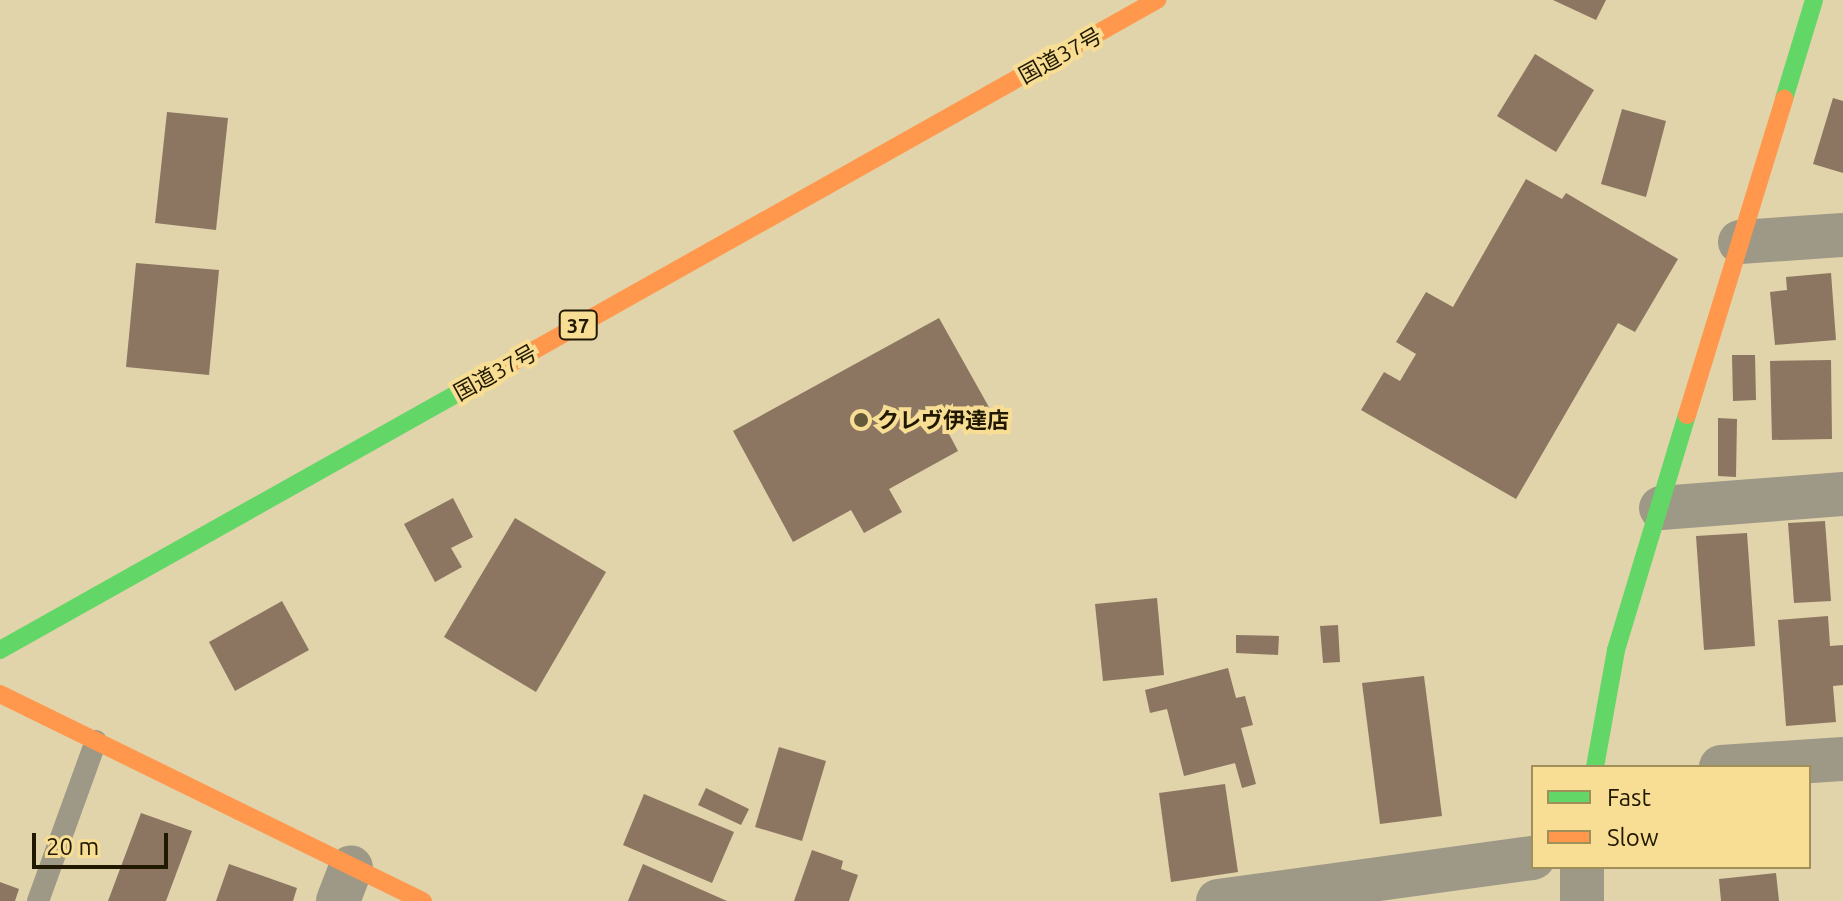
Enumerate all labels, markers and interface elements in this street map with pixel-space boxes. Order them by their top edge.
street label: 国道37号 [1014,21,1106,89]
road number: 37 [558,309,598,341]
street label: 国道37号 [449,338,541,406]
place label: クレヴ伊達店 [877,407,1009,433]
marker: クレヴ伊達店 [852,411,870,429]
legend [1531,765,1811,869]
text: Fast [1607,784,1651,811]
scale bar [36,817,172,867]
text: Slow [1607,824,1659,851]
text: 20 m [46,833,99,860]

